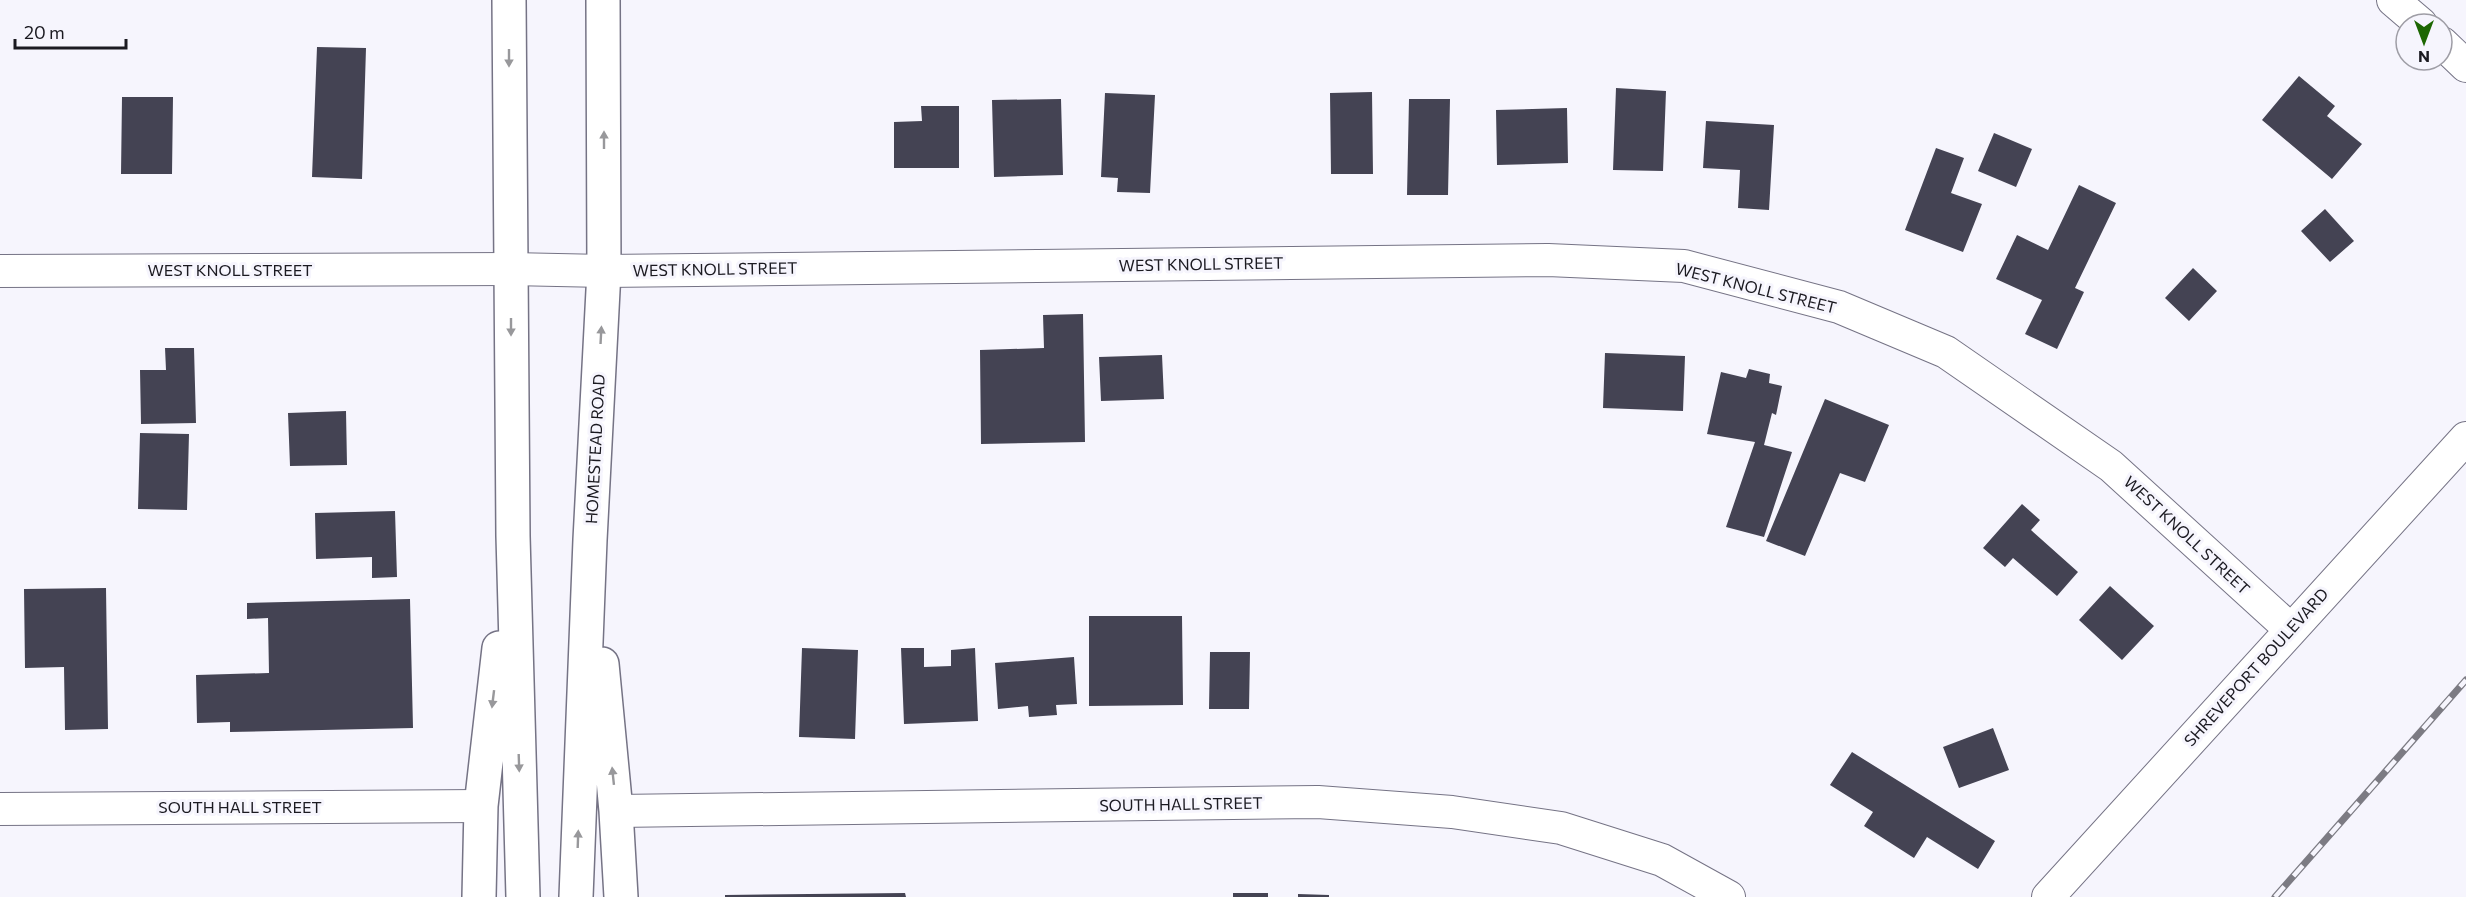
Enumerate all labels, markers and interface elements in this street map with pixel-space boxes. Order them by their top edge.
scale bar [15,12,126,50]
north arrow [2394,12,2454,72]
text: 20 m [24,21,65,43]
text: N [2418,48,2430,67]
one-way arrow [504,49,514,68]
one-way arrow [599,130,609,149]
street label: WEST KNOLL STREET [1118,253,1284,274]
street label: WEST KNOLL STREET [632,258,798,279]
street label: WEST KNOLL STREET [1674,258,1838,317]
street label: WEST KNOLL STREET [148,260,312,279]
one-way arrow [506,318,516,337]
one-way arrow [596,325,605,344]
street label: HOMESTEAD ROAD [581,373,608,525]
street label: WEST KNOLL STREET [2121,471,2254,598]
street label: SHREVEPORT BOULEVARD [2180,584,2332,750]
one-way arrow [489,689,498,708]
one-way arrow [515,753,524,772]
one-way arrow [608,766,618,785]
street label: SOUTH HALL STREET [1099,793,1263,814]
street label: SOUTH HALL STREET [158,797,322,816]
one-way arrow [573,829,582,848]

